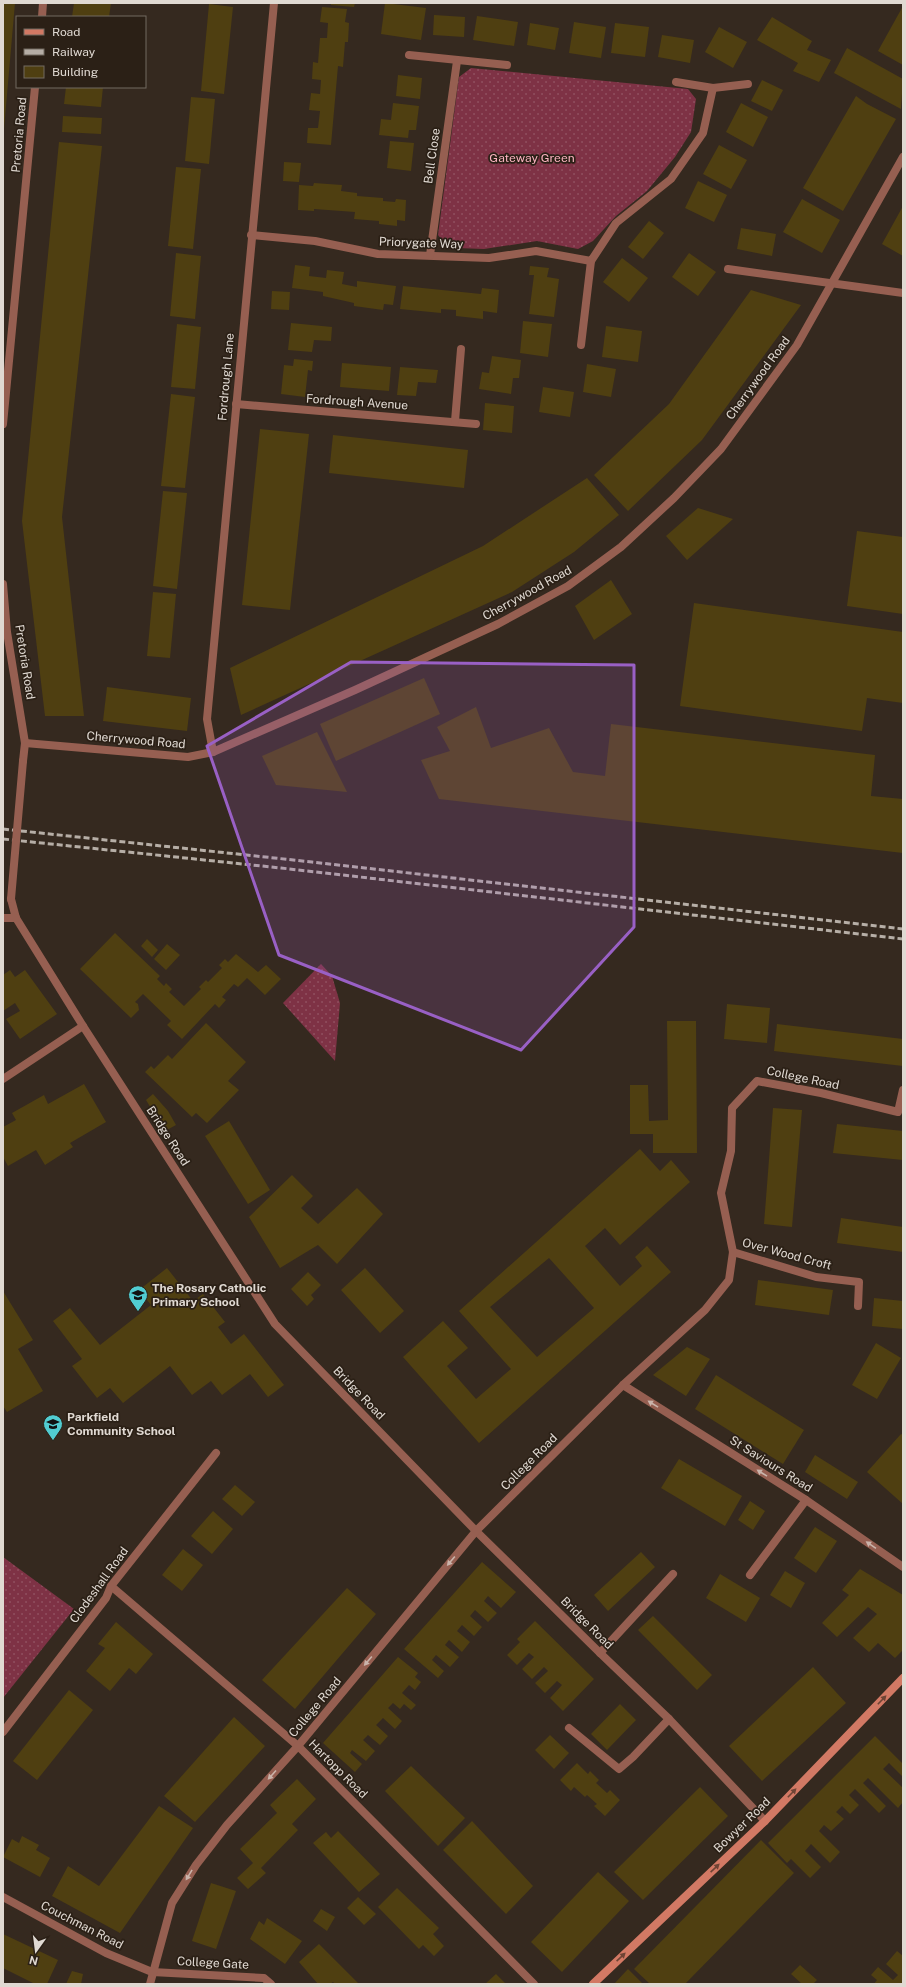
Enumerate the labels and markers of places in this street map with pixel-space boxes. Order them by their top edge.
place label: The Rosary Catholic Primary School [152,1281,267,1309]
school or university icon: The Rosary Catholic Primary School [127,1284,149,1312]
place label: Parkfield Community School [67,1410,176,1438]
school or university icon: Parkfield Community School [42,1413,64,1441]

